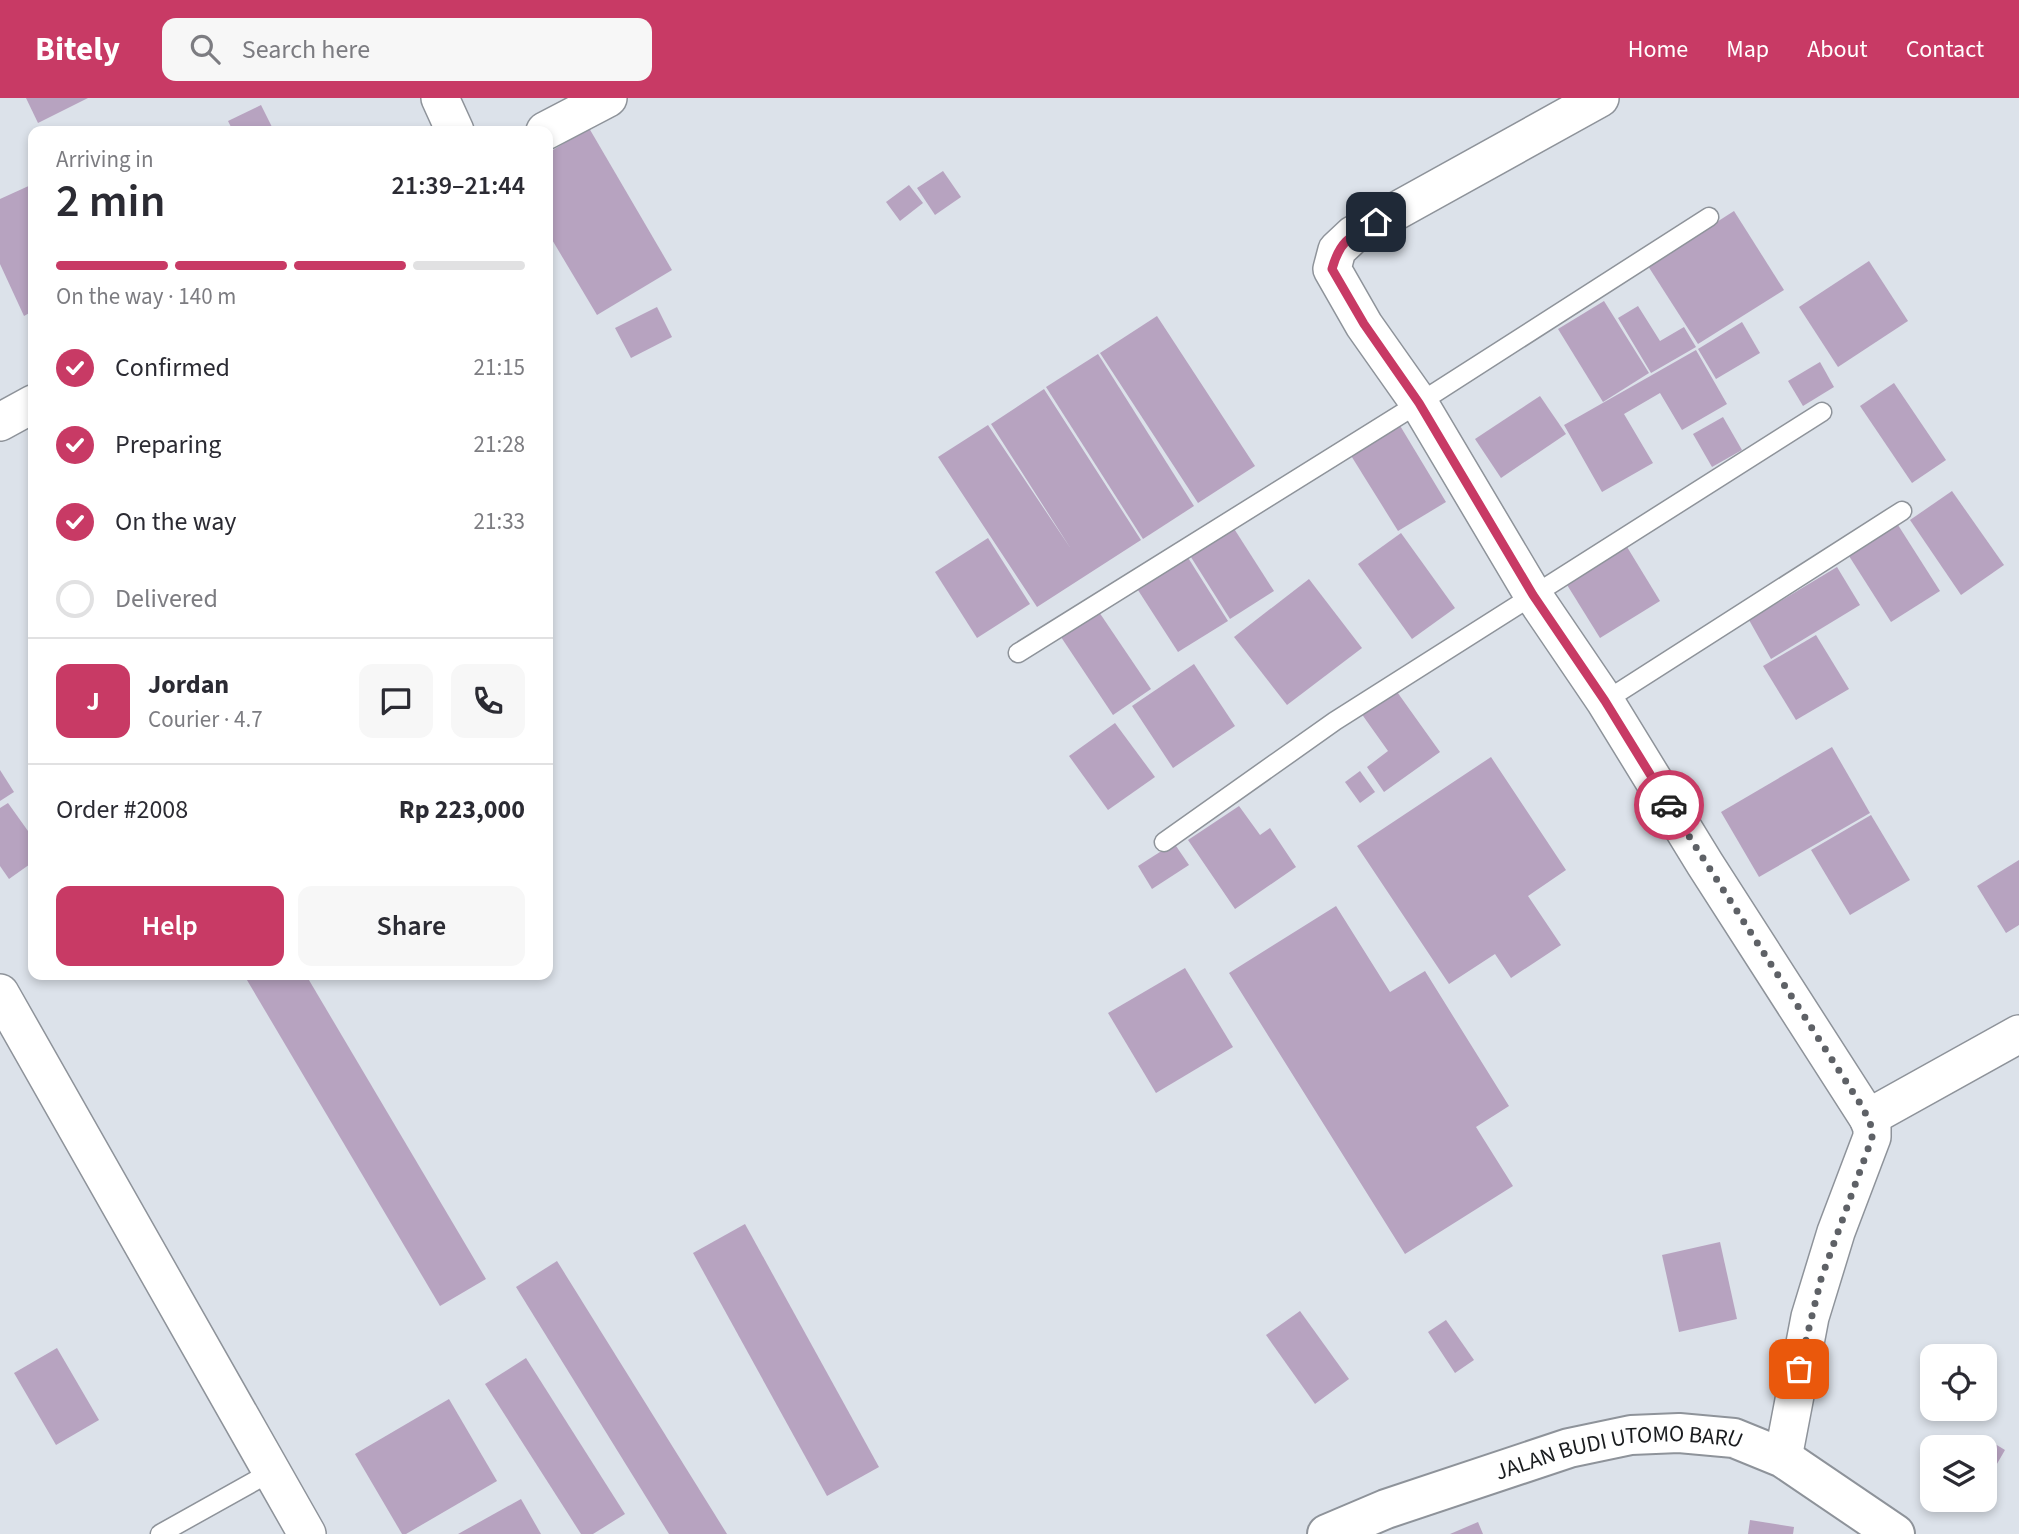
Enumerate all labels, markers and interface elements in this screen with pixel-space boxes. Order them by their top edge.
search box [162,18,652,81]
text: Bitely [35,26,120,73]
icon: search [186,30,224,68]
text: Search here [242,31,370,68]
text: Home [1628,32,1688,67]
text: Map [1726,32,1769,67]
text: About [1807,32,1868,67]
text: Contact [1906,32,1984,67]
text: Arriving in [56,143,154,176]
text: 21:39–21:44 [392,167,525,204]
text: 2 min [56,169,165,234]
pin [1346,192,1406,252]
icon: home [1357,203,1395,241]
text: On the way · 140 m [56,280,236,313]
icon: check [56,349,94,387]
text: Confirmed [115,349,230,386]
text: 21:15 [474,351,525,384]
icon: check [56,426,94,464]
text: Preparing [115,426,221,463]
text: 21:28 [474,428,525,461]
icon: check [56,503,94,541]
text: On the way [115,503,236,540]
text: 21:33 [474,505,525,538]
text: Delivered [115,580,218,617]
button: chat [359,664,433,738]
button: phone [451,664,525,738]
text: Jordan [148,666,229,703]
text: J [86,683,100,720]
text: Courier · 4.7 [148,703,263,736]
courier [1634,770,1704,840]
icon: car [1650,786,1688,824]
text: Order #2008 [56,791,188,828]
text: Rp 223,000 [399,791,525,828]
button: Help [56,886,284,966]
button: Share [298,886,525,966]
pin [1769,1339,1829,1399]
map controls [1920,1344,1997,1512]
button: locate [1920,1344,1997,1421]
icon: bag [1780,1350,1818,1388]
street label: JALAN BUDI UTOMO BARU [1491,1416,1748,1488]
button: layers [1920,1435,1997,1512]

